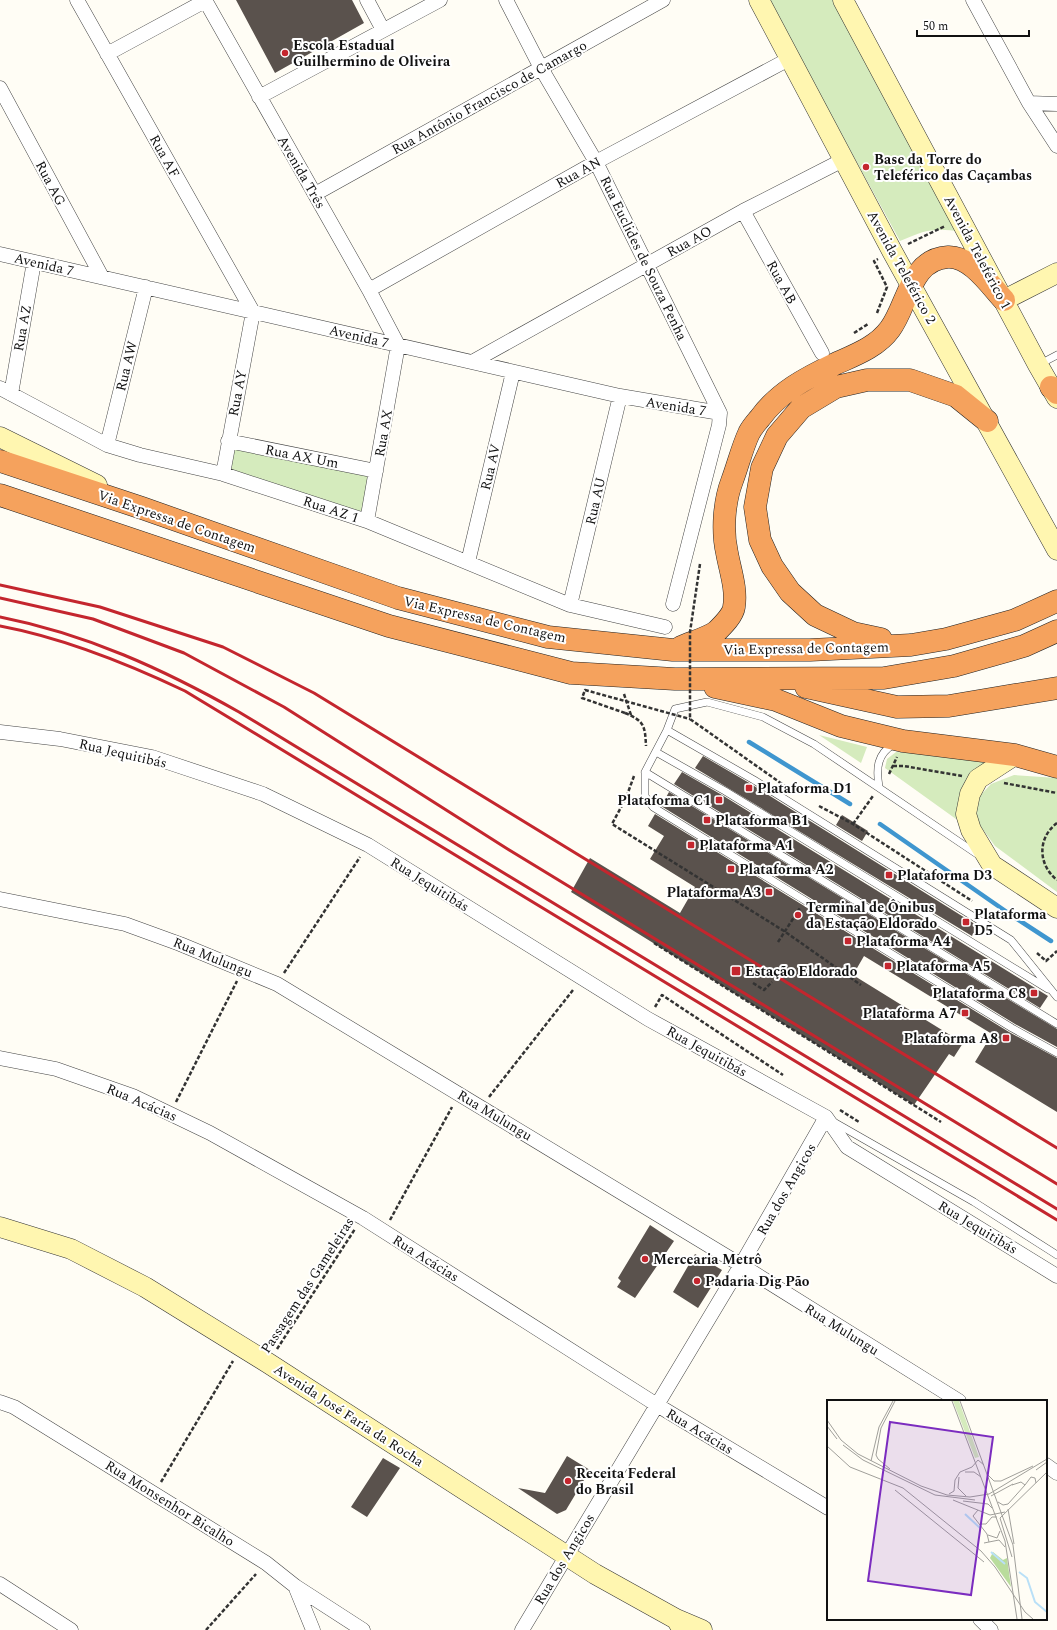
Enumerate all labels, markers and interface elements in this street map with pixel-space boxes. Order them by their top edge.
scale bar [917,12,1029,38]
text: 50 m [923,17,948,36]
place label: Escola Estadual Guilhermino de Oliveira [293,35,451,72]
street label: Rua Antônio Francisco de Camargo [388,35,591,160]
marker: Escola Estadual Guilhermino de Oliveira [280,48,290,58]
street label: Rua AF [144,131,185,182]
street label: Avenida Três [272,132,331,213]
place label: Base da Torre do Teleférico das Caçambas [874,149,1032,186]
street label: Rua AN [552,151,605,194]
street label: Rua AG [30,157,71,210]
marker: Base da Torre do Teleférico das Caçambas [861,162,871,172]
street label: Rua Euclides de Souza Penha [595,172,693,344]
street label: Avenida Teleférico 1 [939,191,1017,313]
street label: Avenida Teleférico 2 [862,207,941,328]
street label: Rua AO [663,220,716,262]
street label: Avenida 7 [12,247,76,282]
street label: Rua AB [761,257,802,308]
street label: Rua AZ [8,303,37,353]
street label: Avenida 7 [327,319,391,354]
street label: Rua AW [110,339,143,393]
street label: Rua AY [223,368,252,418]
street label: Avenida 7 [644,391,708,422]
street label: Rua AX [369,408,398,459]
street label: Rua AX Um [263,439,341,474]
street label: Rua AV [475,442,506,492]
street label: Rua AU [580,475,611,527]
street label: Via Expressa de Contagem [95,485,259,558]
street label: Rua AZ 1 [300,491,361,528]
street label: Via Expressa de Contagem [402,591,568,648]
street label: Via Expressa de Contagem [723,637,889,660]
street label: Rua Jequitibás [77,733,169,774]
place label: Plataforma D1 [757,778,852,799]
marker: Plataforma D1 [744,783,754,793]
place label: Plataforma C1 [617,790,711,811]
marker: Plataforma C1 [714,795,724,805]
place label: Plataforma B1 [715,810,809,831]
marker: Plataforma B1 [702,815,712,825]
place label: Plataforma A1 [699,835,794,856]
marker: Plataforma A1 [686,840,696,850]
street label: Rua Jequitibás [386,852,473,917]
place label: Plataforma A2 [739,859,834,880]
marker: Plataforma A2 [726,864,736,874]
place label: Plataforma D3 [897,865,992,886]
marker: Plataforma D3 [884,870,894,880]
place label: Plataforma A3 [666,882,761,903]
marker: Plataforma A3 [764,887,774,897]
place label: Terminal de Ônibus da Estação Eldorado [806,897,938,934]
place label: Plataforma D5 [974,904,1047,941]
marker: Terminal de Ônibus da Estação Eldorado [793,910,803,920]
marker: Plataforma D5 [961,917,971,927]
place label: Plataforma A4 [856,931,951,952]
street label: Rua Mulungu [170,932,256,983]
marker: Plataforma A4 [843,936,853,946]
place label: Plataforma A5 [896,956,991,977]
place label: Estação Eldorado [745,961,858,982]
marker: Plataforma A5 [883,961,893,971]
marker: Estação Eldorado [730,965,742,977]
place label: Plataforma C8 [932,983,1026,1004]
marker: Plataforma C8 [1029,988,1039,998]
place label: Plataforma A7 [862,1003,957,1024]
marker: Plataforma A7 [960,1008,970,1018]
street label: Rua Jequitibás [662,1021,751,1082]
place label: Plataforma A8 [903,1028,998,1049]
marker: Plataforma A8 [1001,1033,1011,1043]
street label: Rua Acácias [103,1078,181,1127]
street label: Rua Mulungu [453,1085,536,1146]
street label: Rua dos Angicos [752,1139,821,1239]
street label: Rua Jequitibás [934,1195,1022,1260]
street label: Passagem das Gameleiras [255,1213,359,1357]
street label: Rua Acácias [388,1230,463,1287]
place label: Mercearia Metrô [653,1249,762,1270]
marker: Mercearia Metrô [640,1254,650,1264]
place label: Padaria Dig Pão [705,1271,810,1292]
marker: Padaria Dig Pão [692,1276,702,1286]
street label: Rua Mulungu [800,1298,883,1361]
street label: Avenida José Faria da Rocha [270,1359,428,1472]
inset map [827,1400,1047,1620]
street label: Rua Acácias [662,1403,737,1460]
street label: Rua Monsenhor Bicalho [101,1455,239,1552]
place label: Receita Federal do Brasil [576,1463,677,1500]
marker: Receita Federal do Brasil [563,1476,573,1486]
street label: Rua dos Angicos [529,1510,600,1609]

